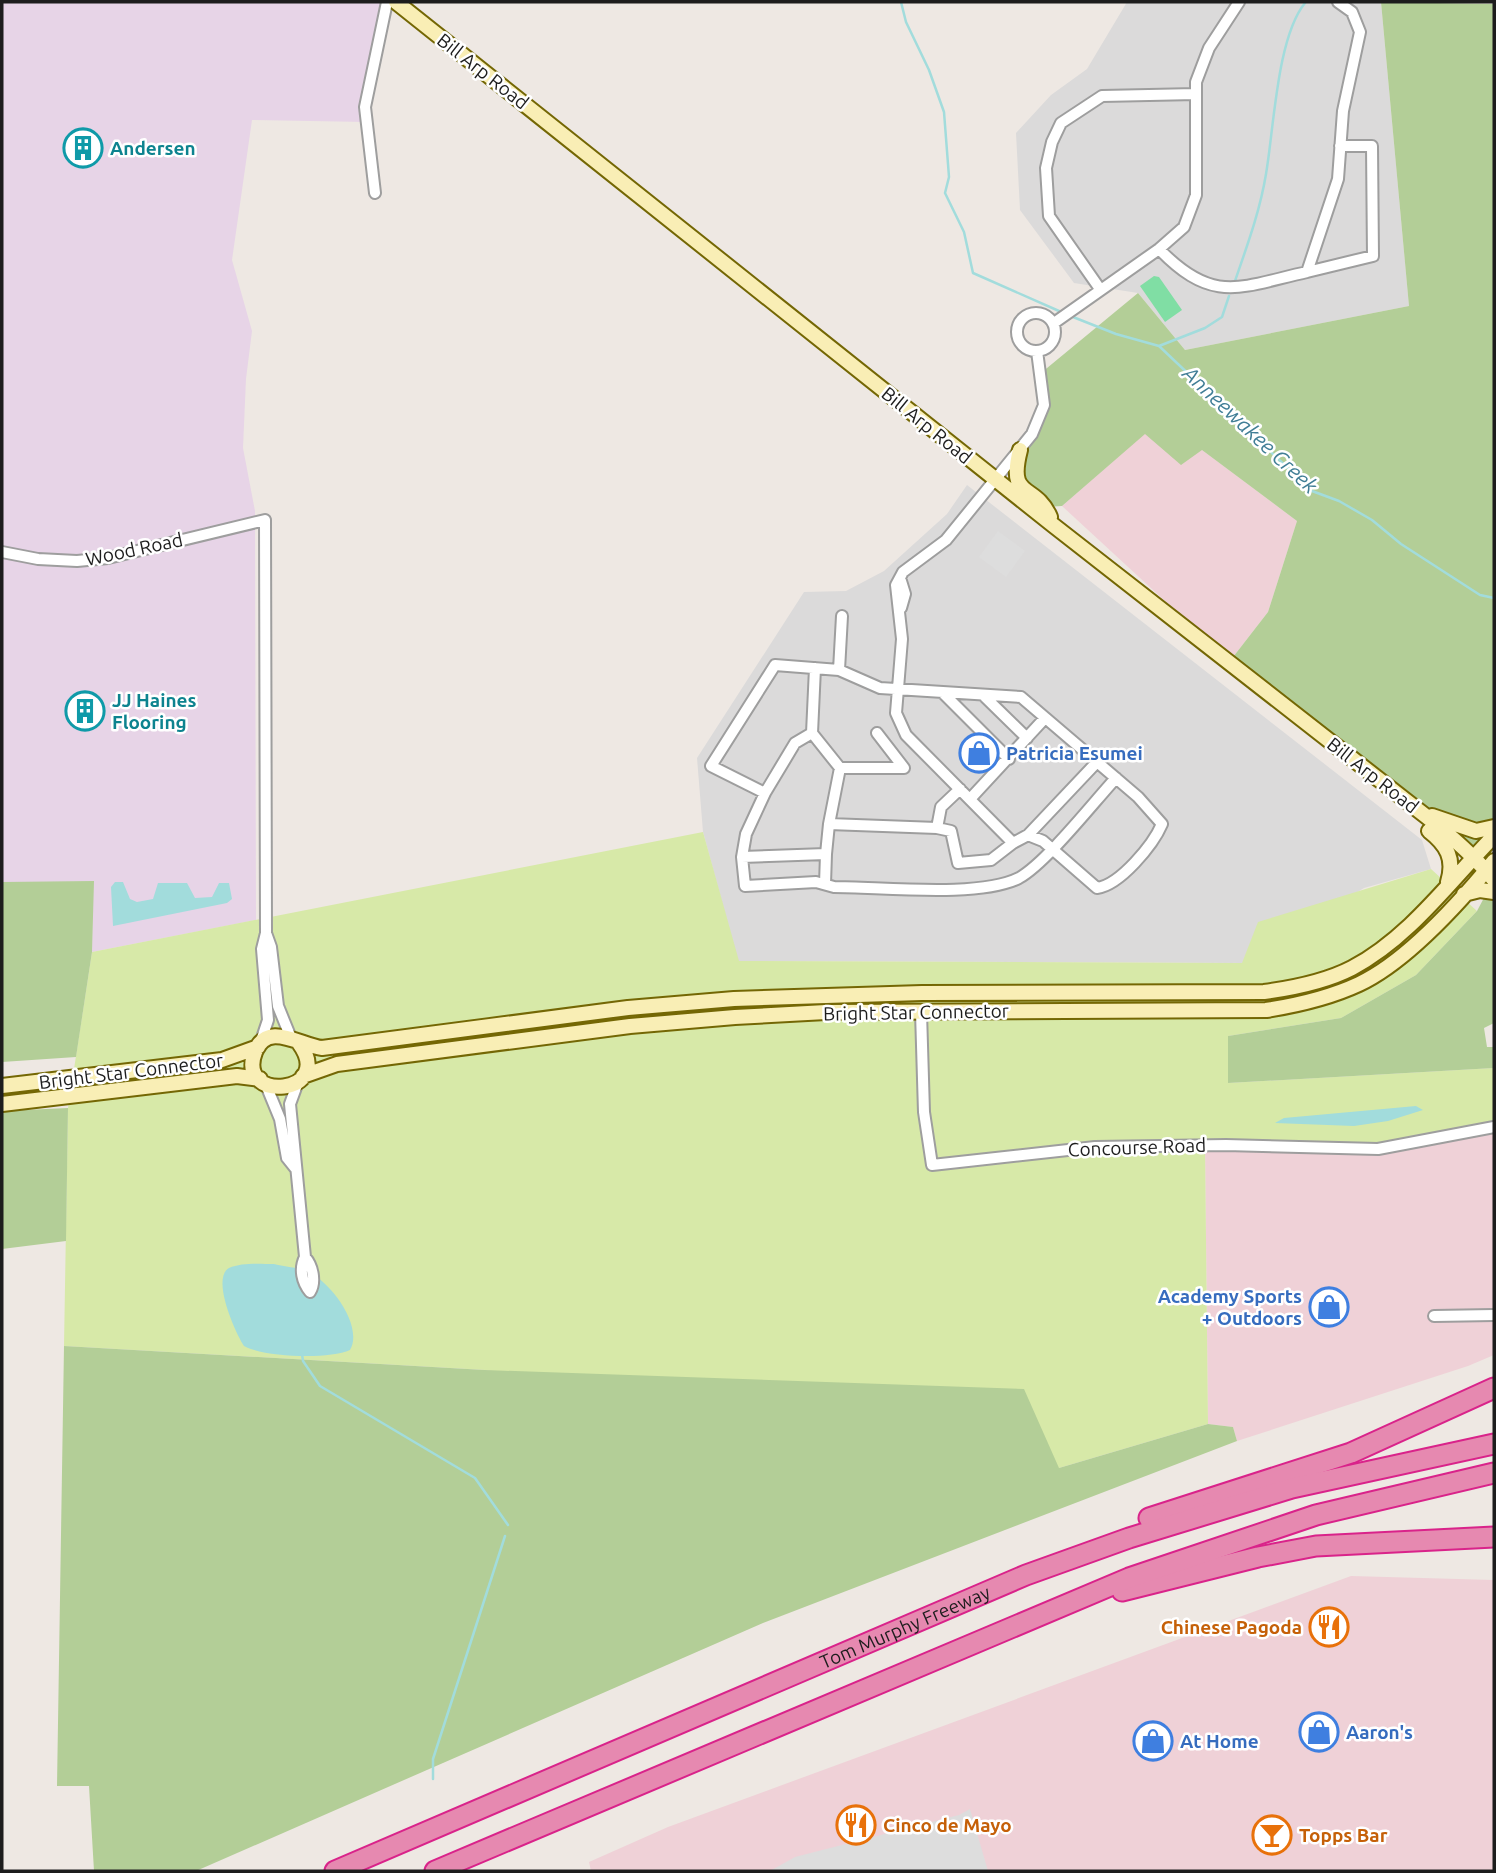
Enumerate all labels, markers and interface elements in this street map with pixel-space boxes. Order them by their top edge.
street label: Bill Arp Road [433,29,533,113]
building icon: Andersen [62,127,104,169]
place label: Andersen [110,137,196,159]
water label: Anneewakee Creek [1178,360,1323,498]
street label: Bill Arp Road [877,382,977,468]
street label: Wood Road [83,528,185,570]
place label: JJ Haines Flooring [112,689,197,733]
building icon: JJ Haines Flooring [64,690,106,732]
shop icon: Patricia Esumei [958,732,1000,774]
street label: Bill Arp Road [1323,733,1423,817]
place label: Patricia Esumei [1006,742,1143,764]
street label: Bright Star Connector [823,999,1009,1025]
street label: Bright Star Connector [37,1049,225,1093]
street label: Concourse Road [1067,1134,1207,1160]
place label: Academy Sports + Outdoors [1158,1285,1302,1329]
shop icon: Academy Sports + Outdoors [1308,1286,1350,1328]
street label: Tom Murphy Freeway [816,1581,993,1673]
restaurant icon: Chinese Pagoda [1308,1606,1350,1648]
place label: Chinese Pagoda [1161,1616,1302,1638]
shop icon: Aaron's [1298,1711,1340,1753]
shop icon: At Home [1132,1720,1174,1762]
place label: Aaron's [1346,1721,1413,1743]
place label: At Home [1180,1730,1259,1752]
restaurant icon: Cinco de Mayo [835,1804,877,1846]
place label: Cinco de Mayo [883,1814,1012,1836]
bar icon: Topps Bar [1251,1814,1293,1856]
place label: Topps Bar [1299,1824,1388,1846]

